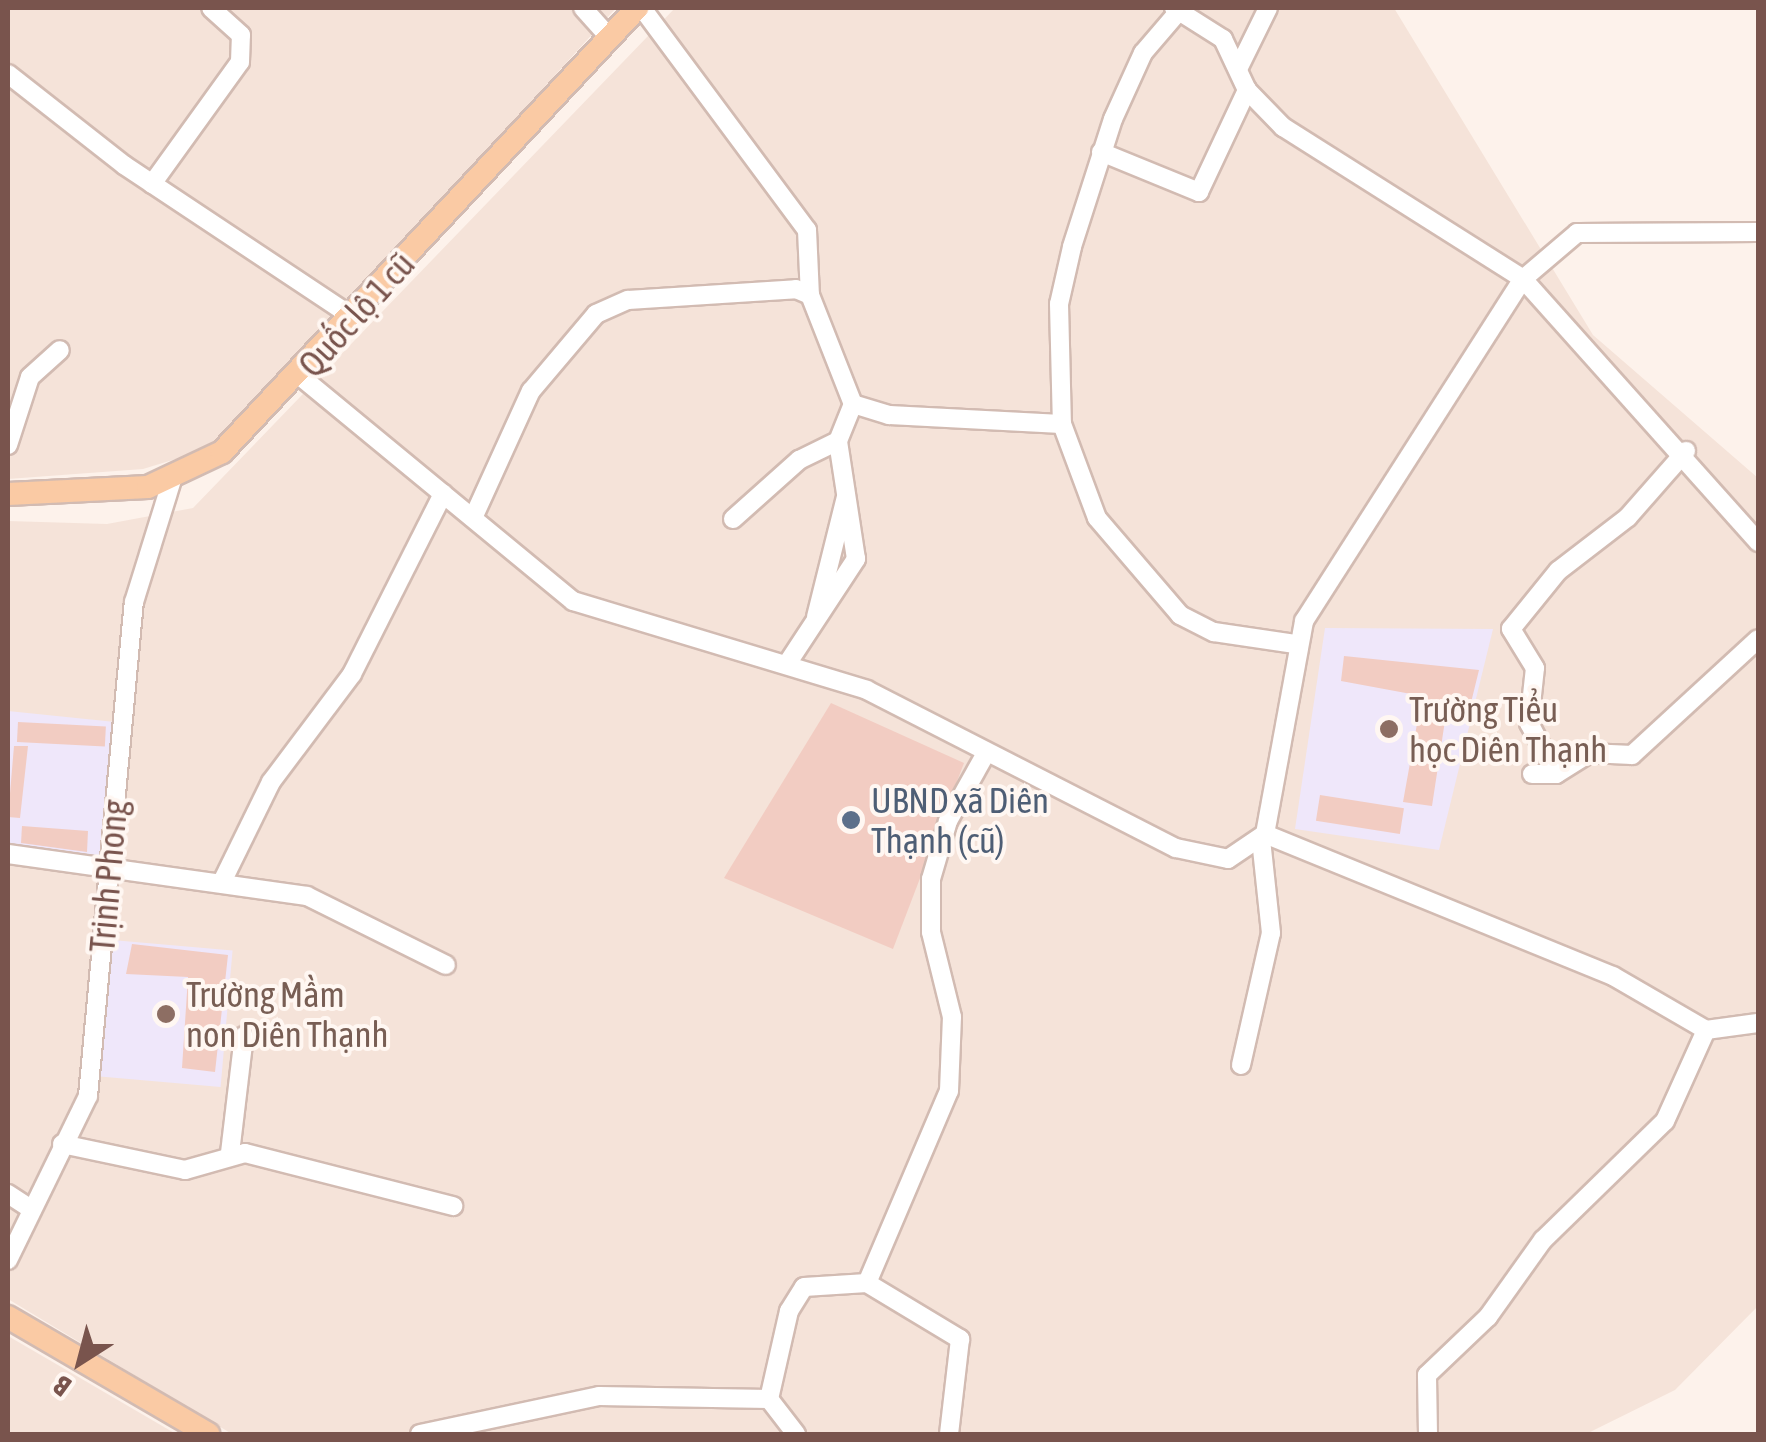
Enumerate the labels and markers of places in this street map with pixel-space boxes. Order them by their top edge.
place label: Trường Tiểu học Diên Thạnh [1409,688,1607,770]
marker: Trường Tiểu học Diên Thạnh [1378,718,1400,740]
place label: UBND xã Diên Thạnh (cũ) [871,779,1049,861]
marker: UBND xã Diên Thạnh (cũ) [840,809,862,831]
place label: Trường Mầm non Diên Thạnh [186,973,388,1055]
marker: Trường Mầm non Diên Thạnh [155,1003,177,1025]

